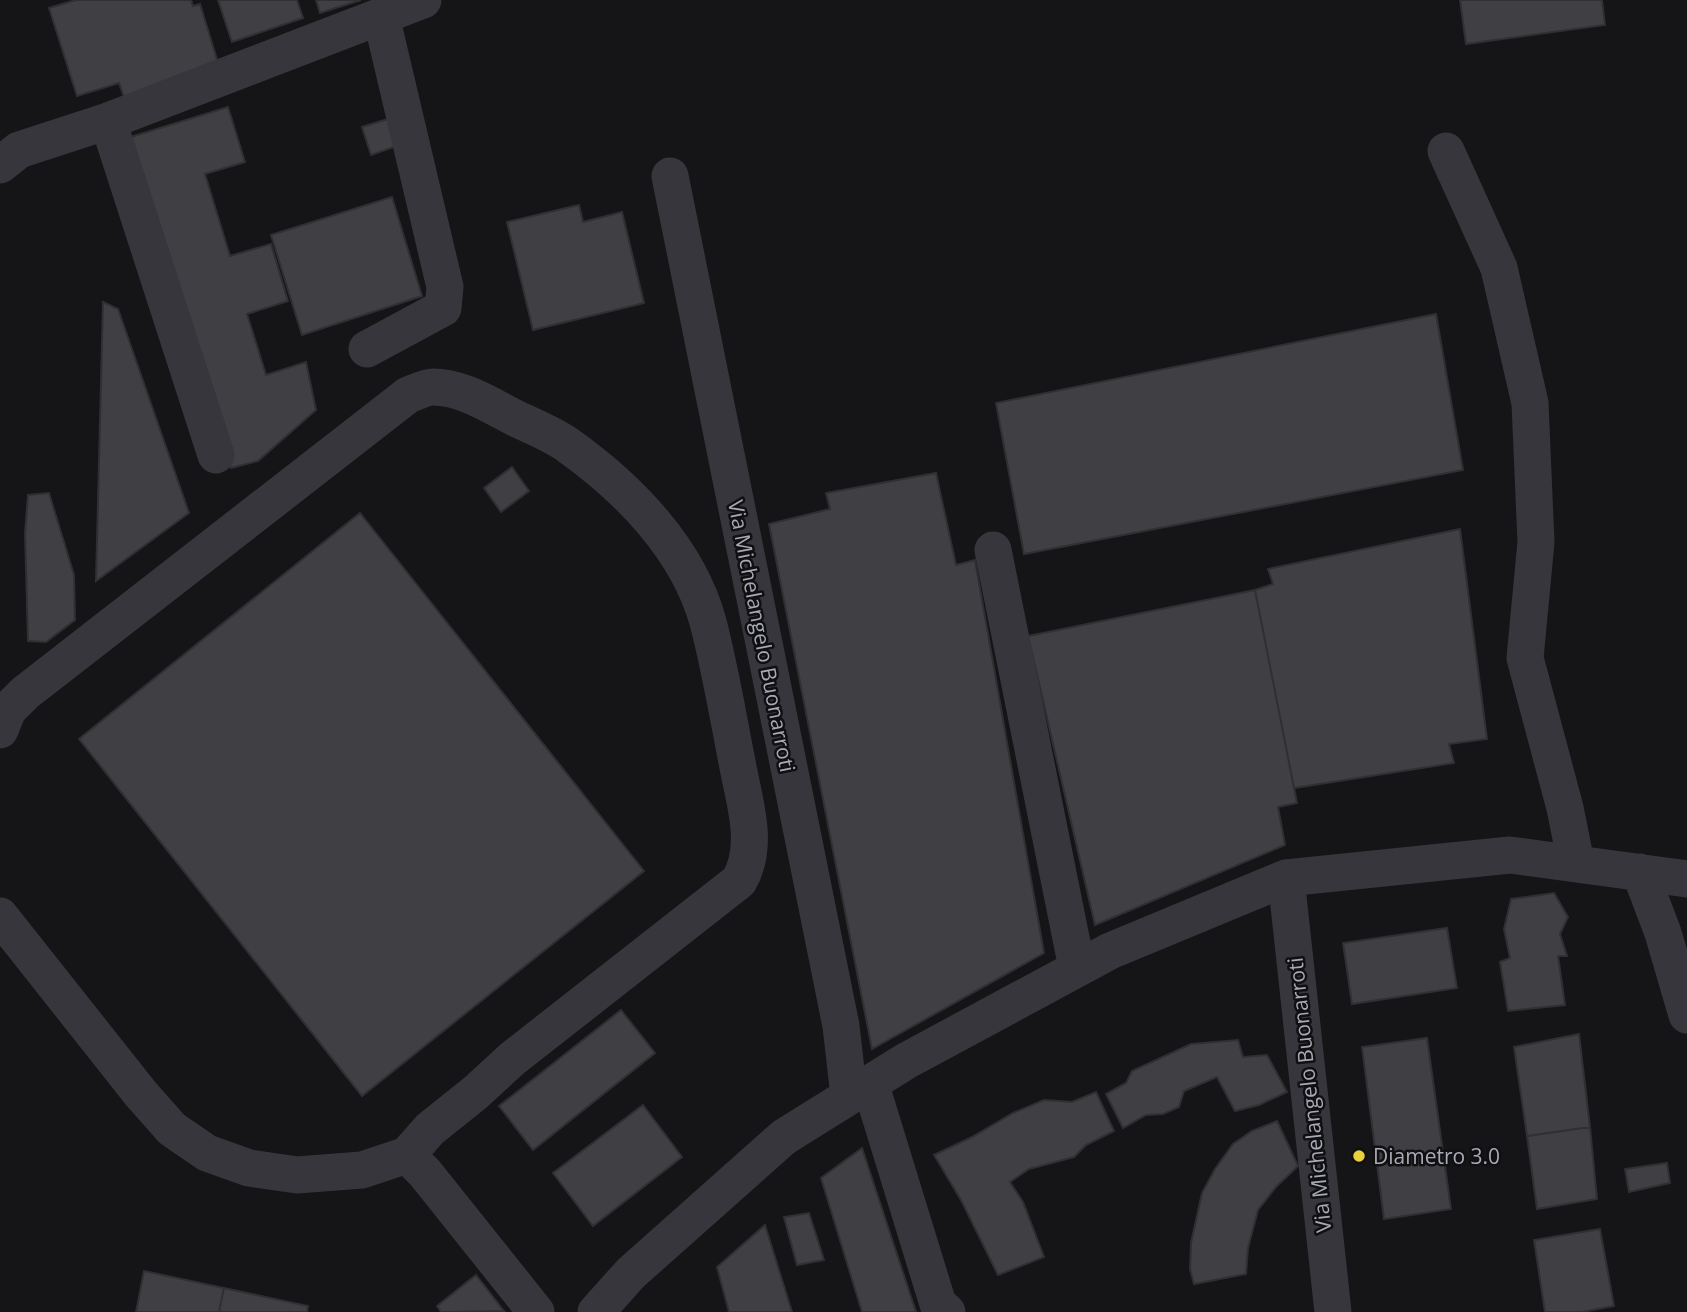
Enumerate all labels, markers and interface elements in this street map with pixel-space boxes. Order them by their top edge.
street label: Via Michelangelo Buonarroti [722,498,802,774]
street label: Via Michelangelo Buonarroti [1281,956,1337,1234]
place label: Diametro 3.0 [1373,1142,1500,1170]
marker: Diametro 3.0 [1351,1148,1367,1164]

